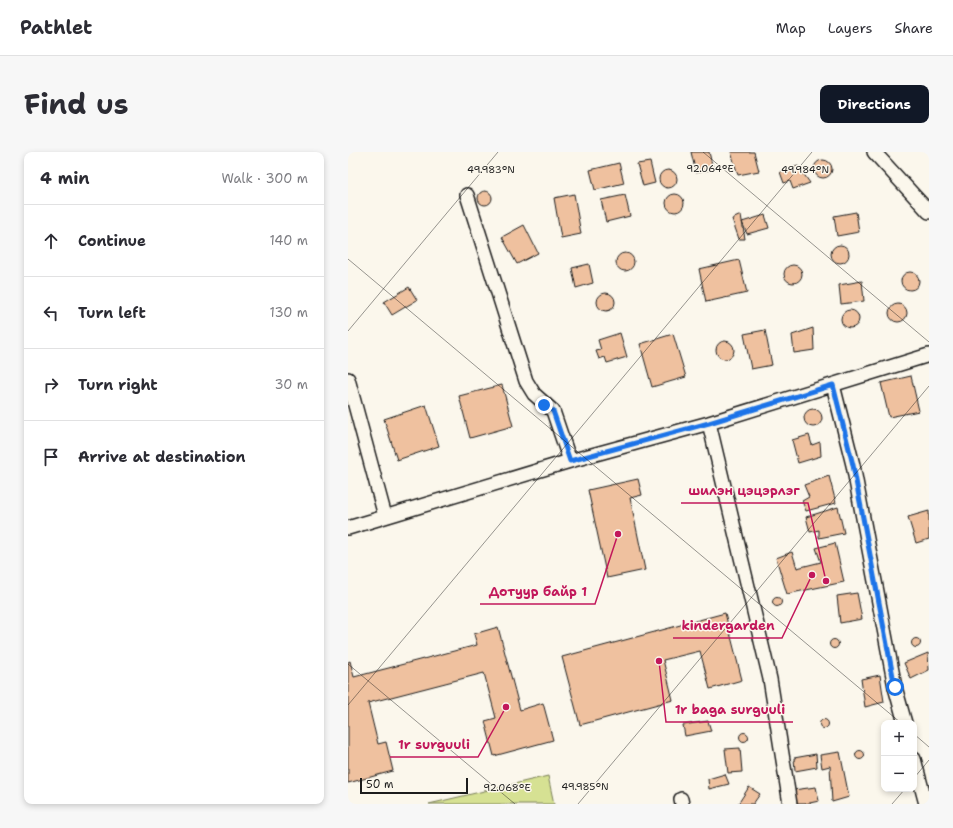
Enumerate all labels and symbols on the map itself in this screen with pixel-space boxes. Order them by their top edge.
text: 92.064°E [686,162,734,175]
text: 49.983°N [467,163,515,176]
text: 49.984°N [781,163,829,176]
route end [535,396,553,414]
callout: шилэн цэцэрлэг [681,478,808,503]
text: шилэн цэцэрлэг [688,482,800,499]
callout: Дотуур байр 1 [480,579,595,604]
text: Дотуур байр 1 [489,583,587,600]
callout: kindergarden [673,613,782,638]
text: kindergarden [681,617,775,634]
route start [886,678,904,696]
callout: 1r baga surguuli [666,697,793,722]
text: 1r baga surguuli [675,701,785,718]
callout: 1r surguuli [390,732,478,757]
text: 1r surguuli [398,736,470,753]
scale bar [360,776,468,795]
text: 49.985°N [561,780,609,793]
text: 92.068°E [483,781,531,794]

